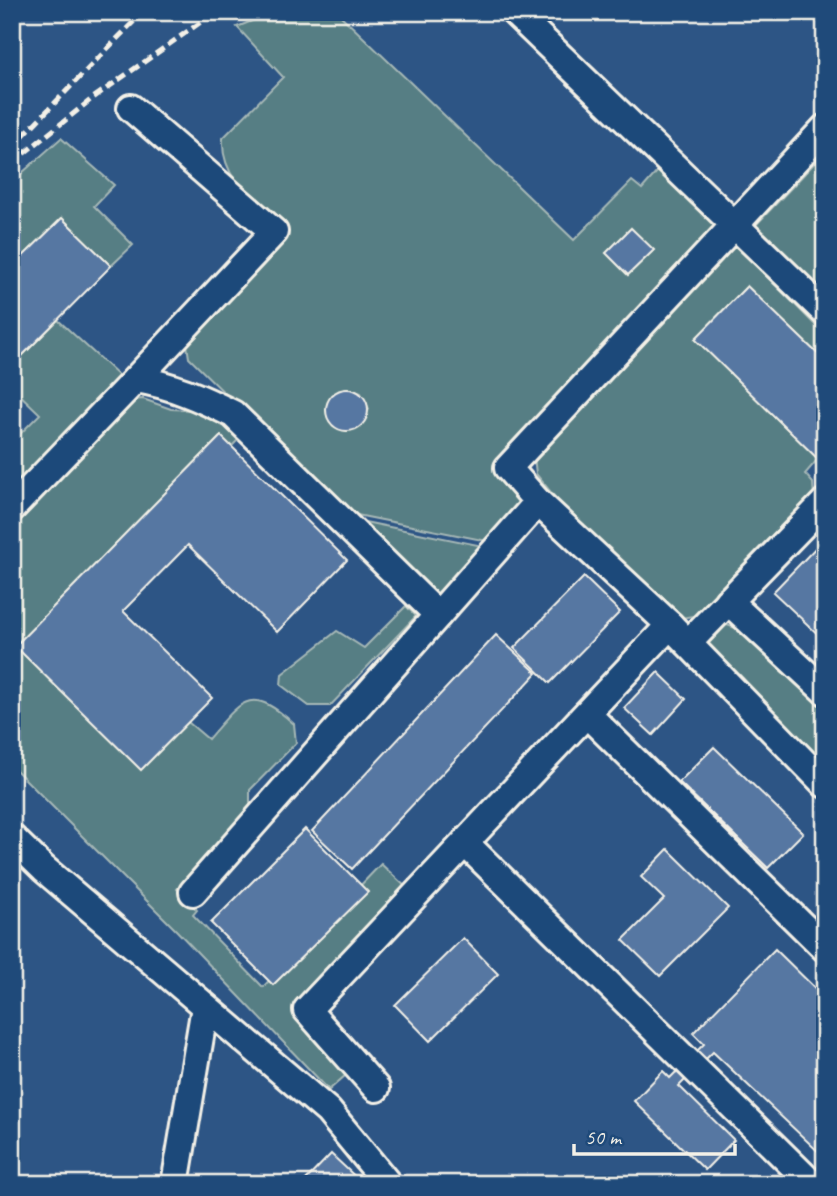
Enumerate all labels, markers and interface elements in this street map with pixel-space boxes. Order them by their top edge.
scale bar [574,1112,736,1156]
text: 50 m [585,1124,623,1150]

